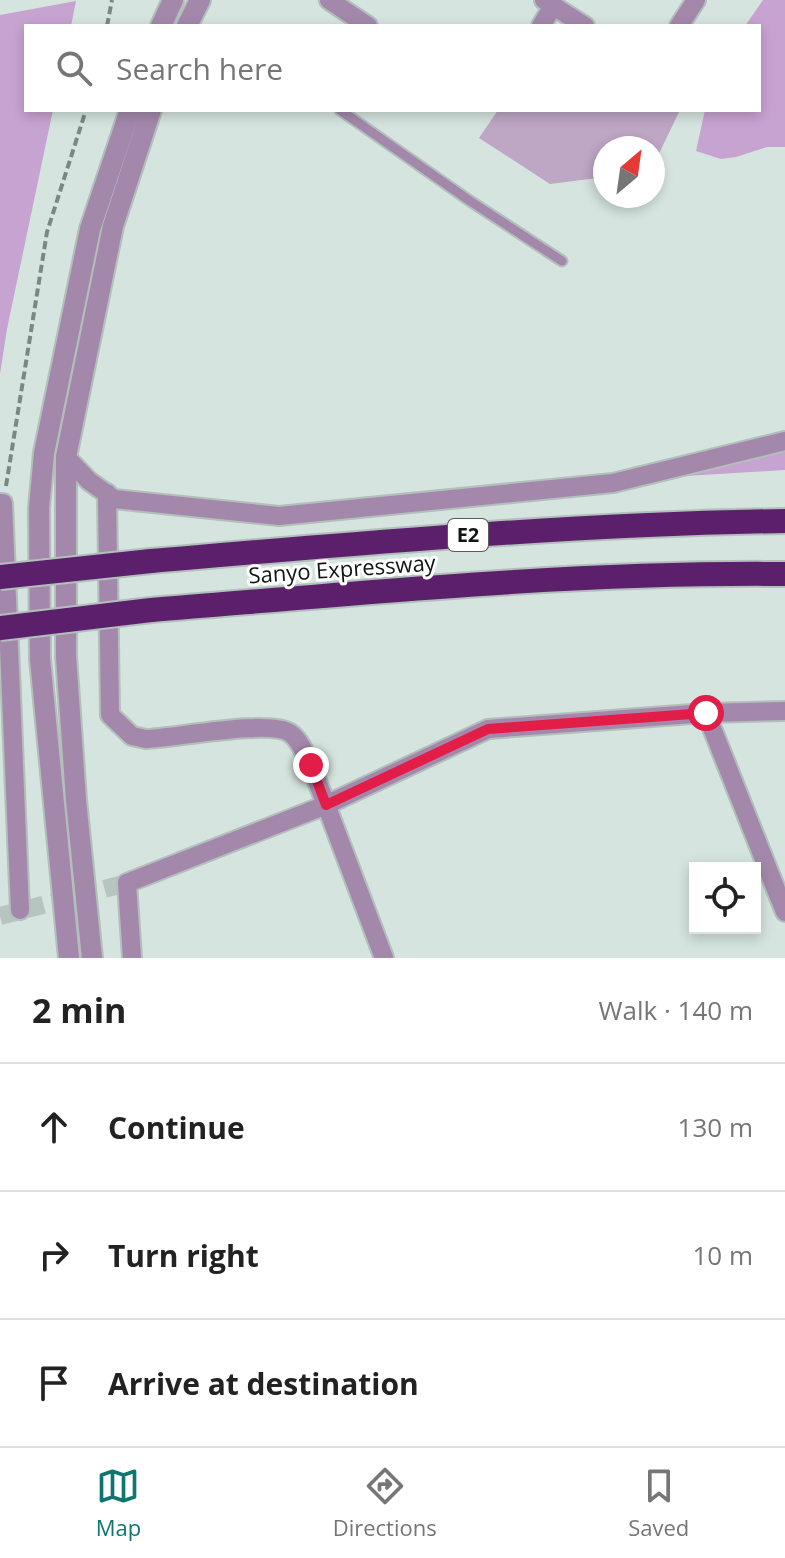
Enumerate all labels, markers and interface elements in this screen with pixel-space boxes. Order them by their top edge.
search box [24,24,761,112]
icon: search [52,46,96,90]
text: Search here [116,48,283,89]
north arrow [593,136,665,208]
road number: E2 [448,519,488,551]
street label: Sanyo Expressway [247,546,438,590]
route start [688,695,724,731]
route end [293,747,329,783]
map controls [689,862,761,934]
button: locate [689,862,761,934]
text: 2 min [32,987,126,1033]
text: Walk · 140 m [599,992,753,1028]
icon: ahead [32,1105,76,1149]
text: Continue [108,1107,245,1148]
text: 130 m [678,1109,753,1145]
icon: right [32,1233,76,1277]
text: Turn right [108,1235,259,1276]
text: 10 m [692,1237,753,1273]
icon: arrive [32,1361,76,1405]
text: Arrive at destination [108,1363,419,1404]
tab: Map [96,1464,141,1542]
tab: Directions [333,1464,437,1542]
tab: Saved [628,1464,689,1542]

